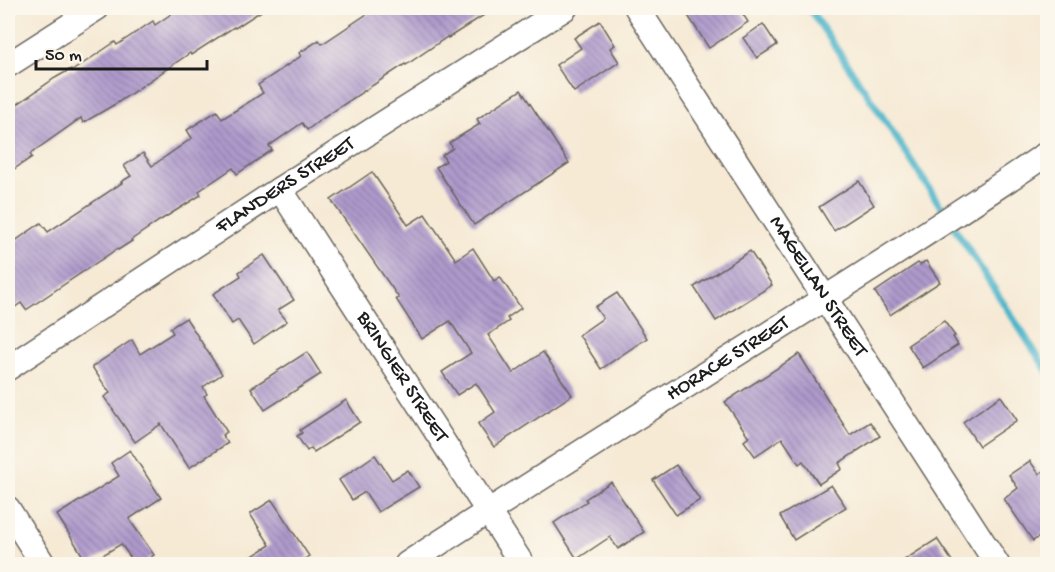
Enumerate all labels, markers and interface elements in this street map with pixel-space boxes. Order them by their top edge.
scale bar [36,33,207,71]
text: 50 m [45,46,82,67]
street label: FLANDERS STREET [211,132,361,241]
street label: MAGELLAN STREET [763,211,873,363]
street label: BRINGIER STREET [349,306,453,448]
street label: HORACE STREET [662,311,795,407]

